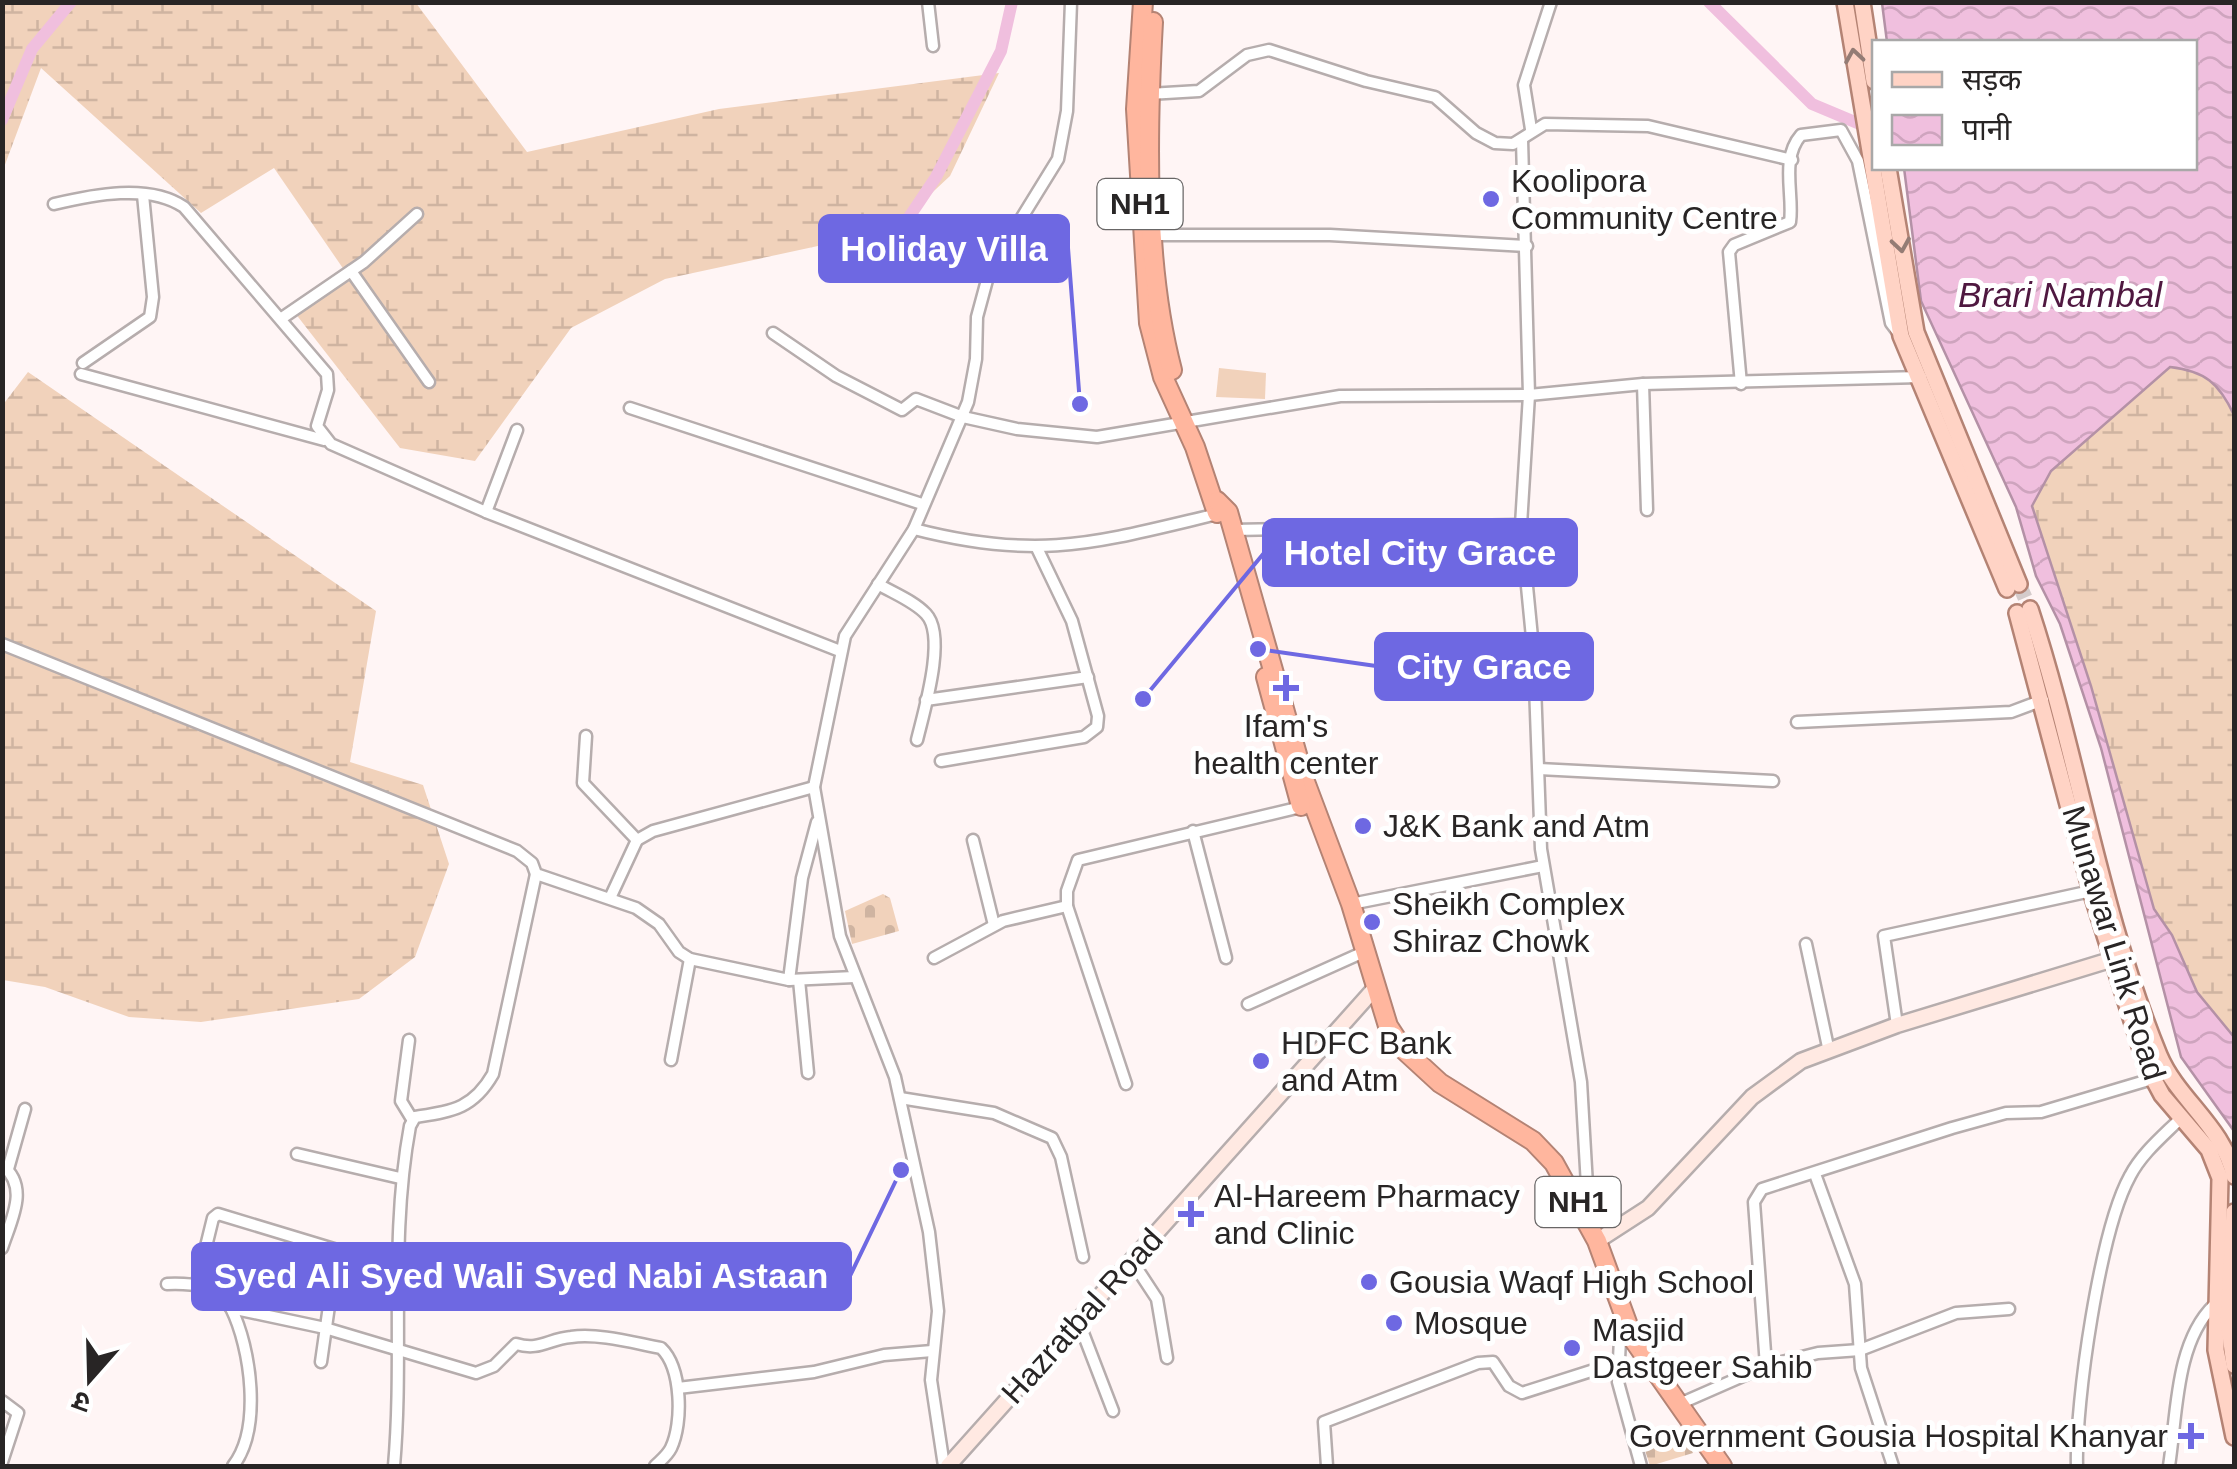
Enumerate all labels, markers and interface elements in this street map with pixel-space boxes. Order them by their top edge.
legend [1872,40,2197,170]
one-way arrow [1844,48,1865,64]
text: सड़क [1962,63,2022,97]
text: पानी [1962,113,2012,146]
place label: Koolipora Community Centre [1511,163,1778,236]
road number: NH1 [1098,179,1182,229]
marker: Koolipora Community Centre [1480,188,1502,210]
callout: Holiday Villa [820,216,1068,281]
text: Holiday Villa [840,229,1048,268]
one-way arrow [1890,237,1911,254]
water label: Brari Nambal [1958,275,2163,314]
callout: Hotel City Grace [1264,520,1576,585]
text: Hotel City Grace [1284,533,1556,572]
callout: City Grace [1376,634,1592,699]
text: City Grace [1396,647,1572,686]
marker: Ifam's health center [1273,675,1299,701]
place label: Ifam's health center [1193,708,1379,781]
street label: Munawar Link Road [2055,802,2173,1084]
place label: J&K Bank and Atm [1383,808,1650,844]
marker: J&K Bank and Atm [1352,815,1374,837]
place label: Sheikh Complex Shiraz Chowk [1392,886,1625,959]
marker: Sheikh Complex Shiraz Chowk [1361,911,1383,933]
place label: HDFC Bank and Atm [1281,1025,1453,1098]
marker: HDFC Bank and Atm [1250,1050,1272,1072]
road number: NH1 [1536,1177,1620,1227]
place label: Al-Hareem Pharmacy and Clinic [1214,1178,1520,1251]
marker: Al-Hareem Pharmacy and Clinic [1178,1201,1204,1227]
street label: Hazratbal Road [994,1221,1170,1411]
callout: Syed Ali Syed Wali Syed Nabi Astaan [193,1244,850,1309]
text: Syed Ali Syed Wali Syed Nabi Astaan [214,1256,828,1295]
place label: Gousia Waqf High School [1389,1264,1754,1300]
marker: Gousia Waqf High School [1358,1271,1380,1293]
place label: Mosque [1414,1305,1528,1341]
marker: Mosque [1383,1312,1405,1334]
place label: Masjid Dastgeer Sahib [1592,1312,1813,1385]
north arrow [40,1329,140,1429]
marker: Masjid Dastgeer Sahib [1561,1337,1583,1359]
text: उ [68,1384,95,1419]
place label: Government Gousia Hospital Khanyar [1629,1418,2168,1454]
marker: Government Gousia Hospital Khanyar [2178,1423,2204,1449]

